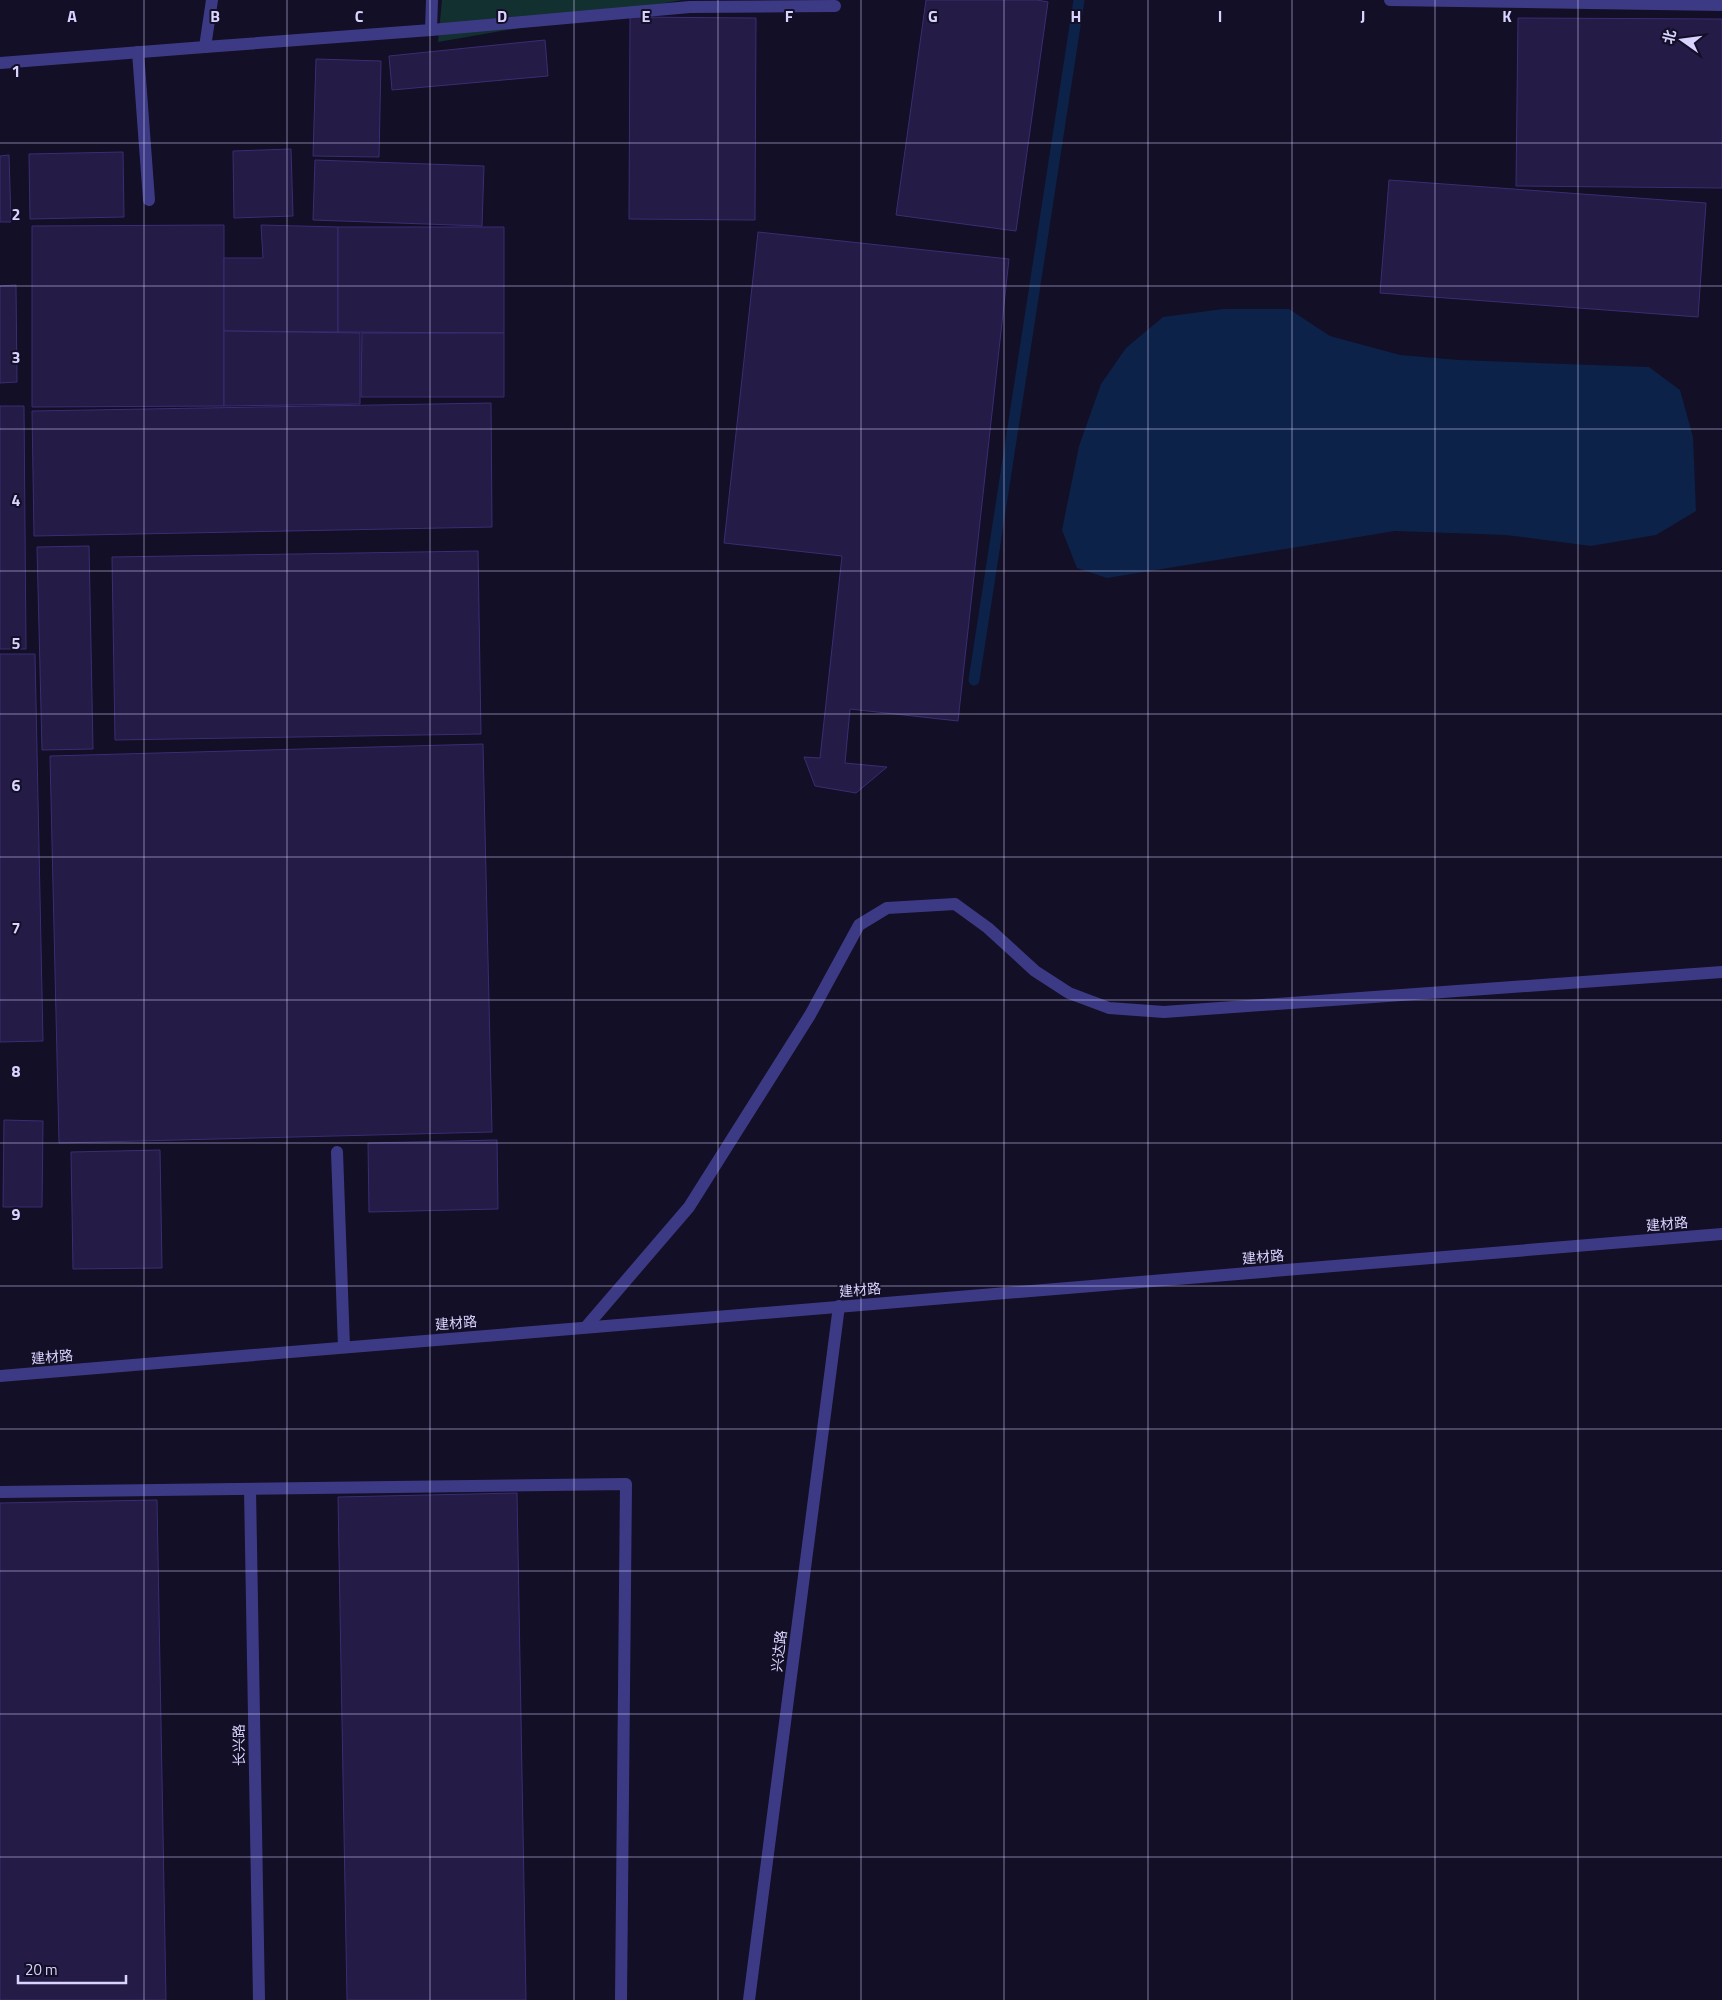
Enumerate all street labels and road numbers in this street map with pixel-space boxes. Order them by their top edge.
street label: 建材路 [1645,1211,1689,1236]
street label: 建材路 [1241,1244,1285,1269]
street label: 建材路 [838,1277,882,1302]
street label: 建材路 [434,1310,478,1335]
street label: 建材路 [30,1344,74,1369]
street label: 兴达路 [766,1629,791,1673]
street label: 长兴路 [228,1724,249,1766]

